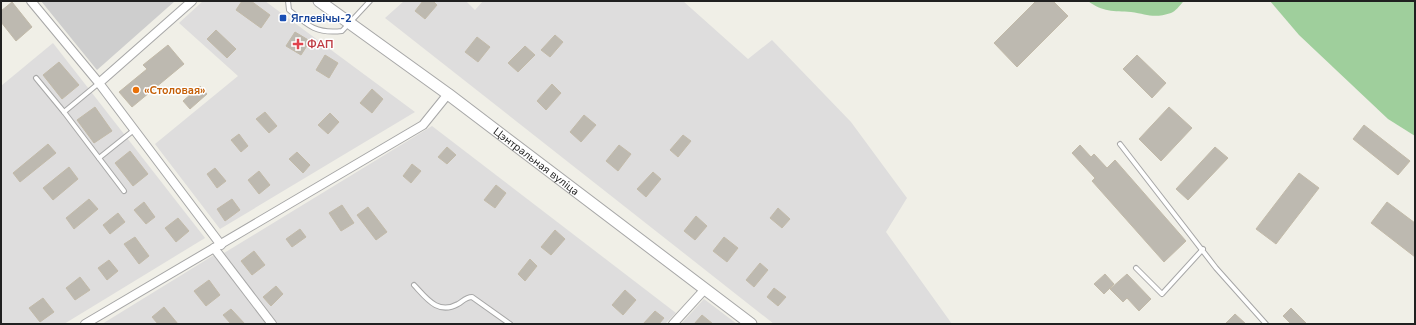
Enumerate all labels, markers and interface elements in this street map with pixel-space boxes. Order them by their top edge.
place label: Яглевічы-2 [291,11,352,26]
marker: Яглевічы-2 [278,13,288,23]
place label: ФАП [307,37,333,52]
marker: ФАП [292,38,304,50]
place label: «Столовая» [144,83,206,98]
marker: «Столовая» [131,85,141,95]
street label: Цэнтральная вуліца [490,124,582,199]

